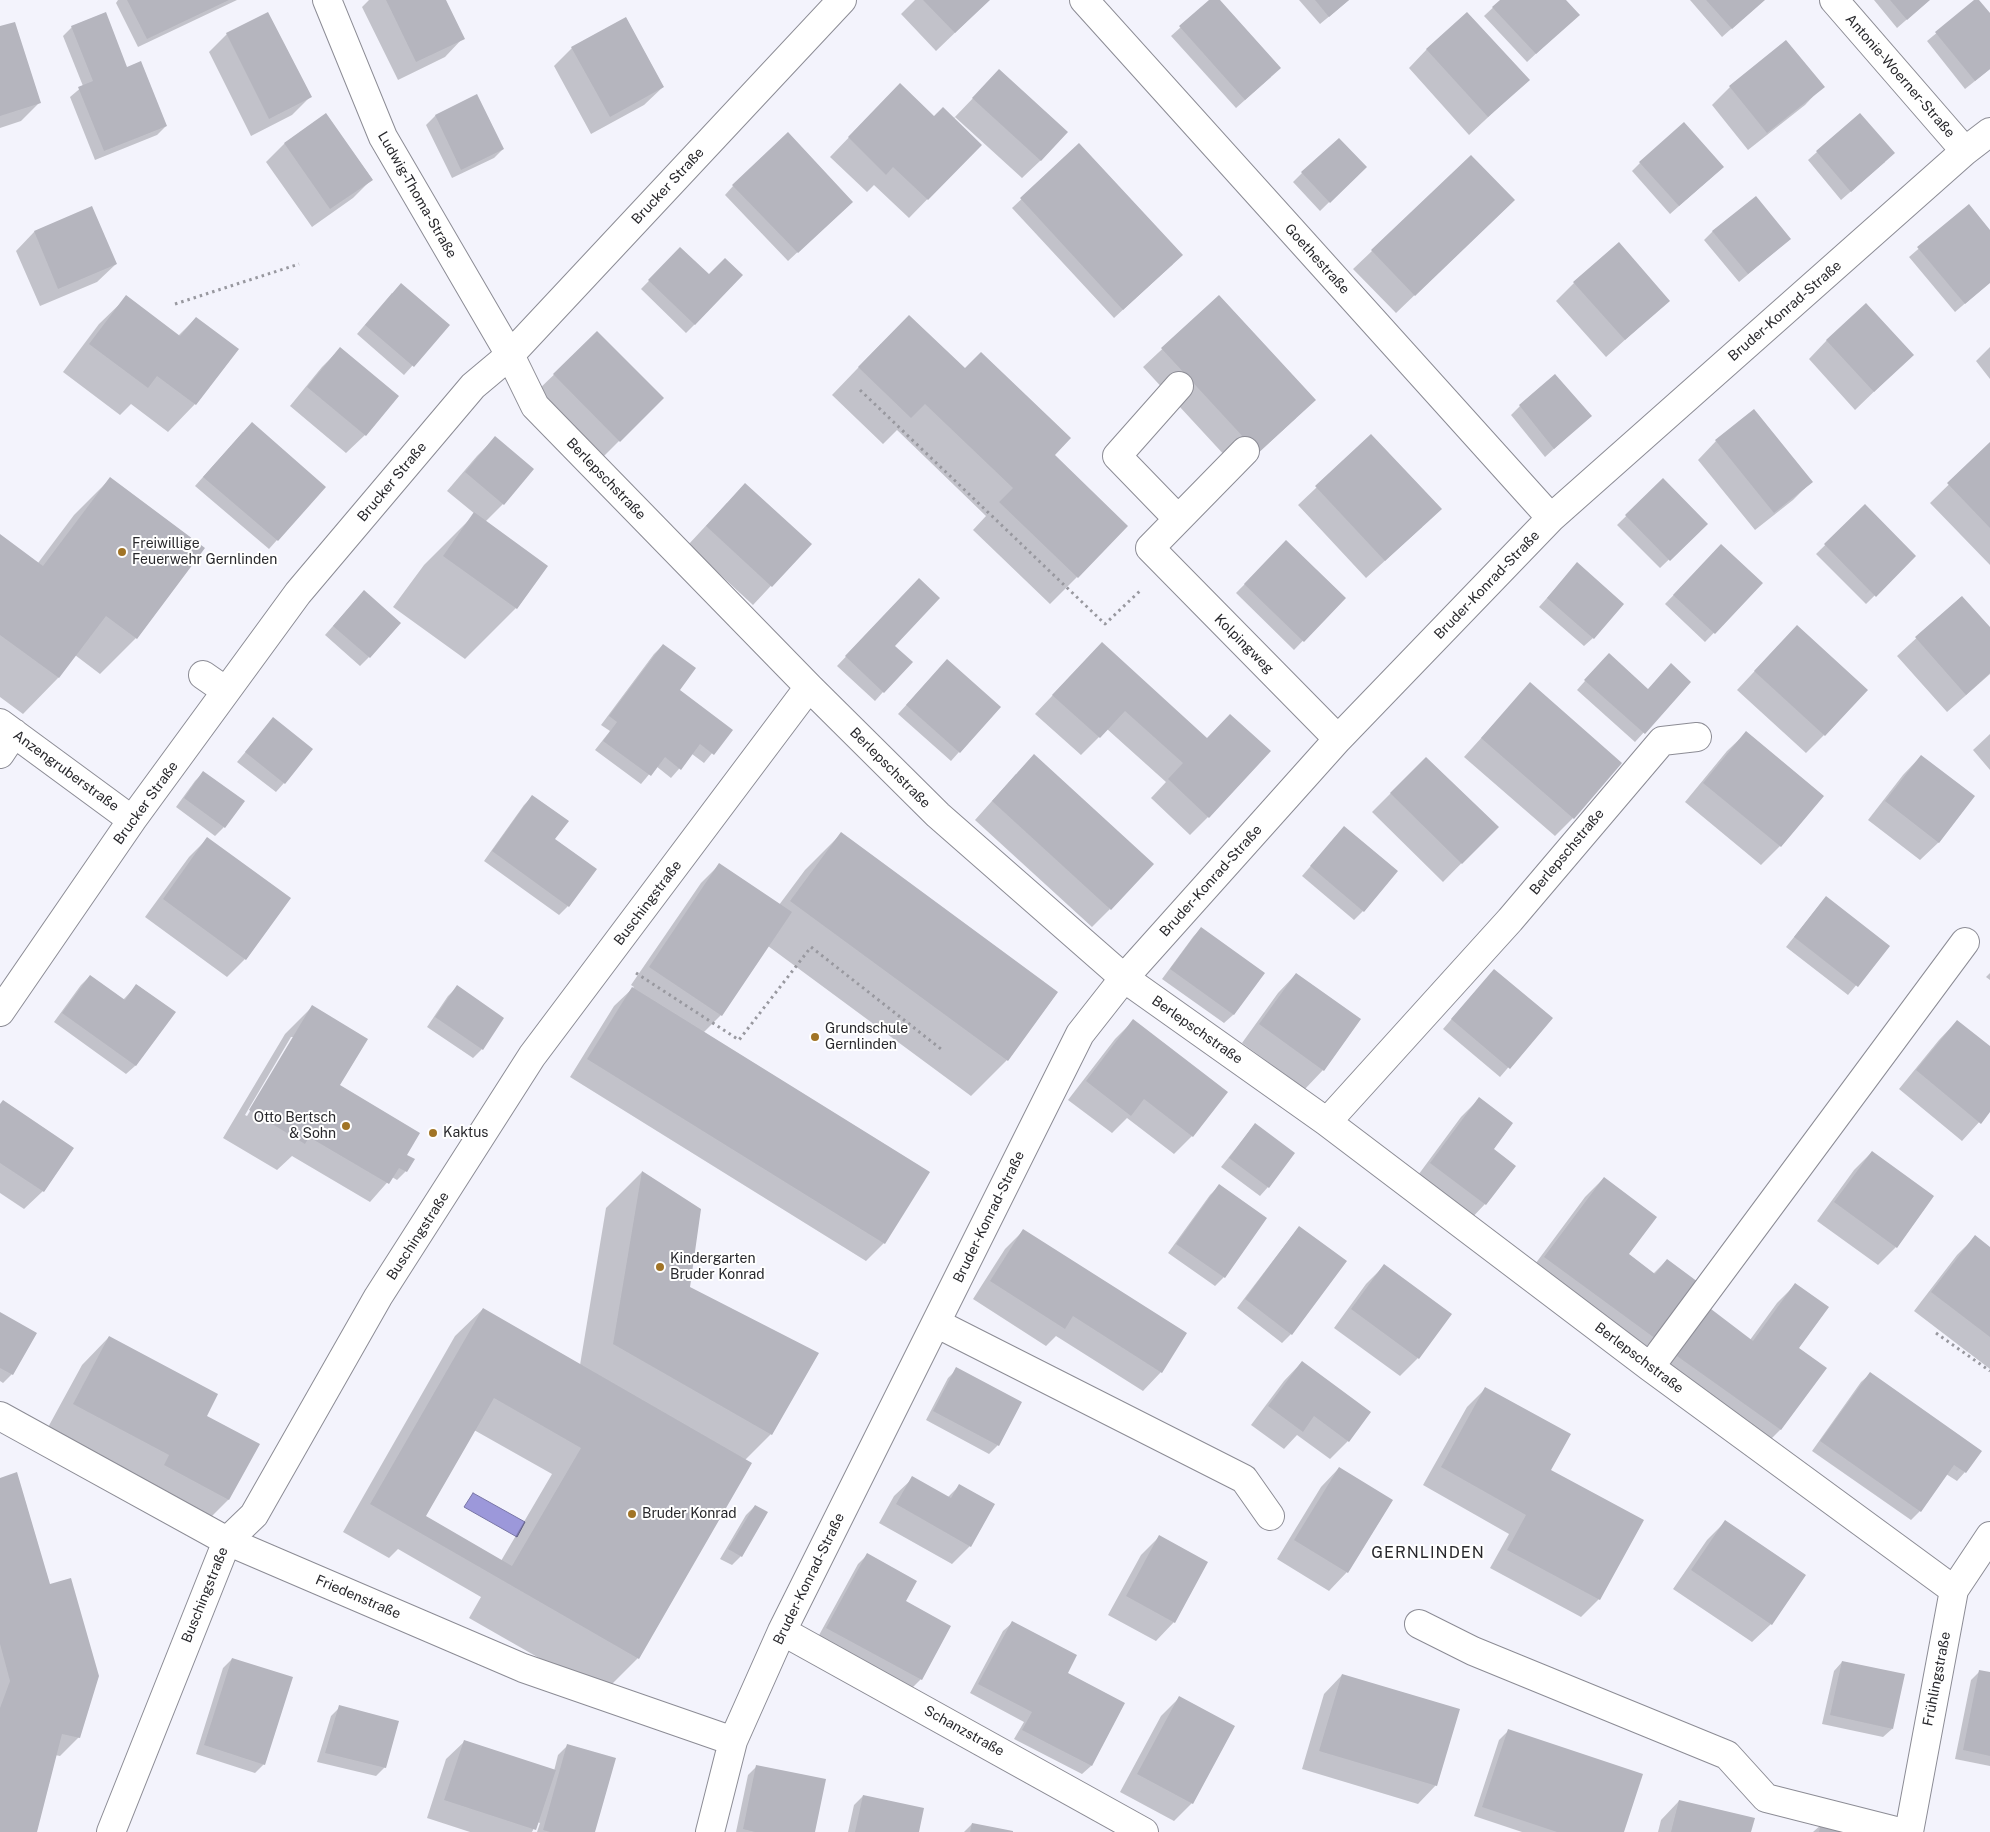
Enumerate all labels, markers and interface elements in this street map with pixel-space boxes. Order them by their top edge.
street label: Antonie-Woerner-Straße [1842,11,1958,141]
street label: Ludwig-Thoma-Straße [374,129,460,261]
street label: Brucker Straße [628,144,708,228]
street label: Goethestraße [1281,220,1353,298]
street label: Bruder-Konrad-Straße [1725,257,1845,365]
street label: Berlepschstraße [563,435,649,523]
street label: Brucker Straße [354,439,430,525]
street label: Bruder-Konrad-Straße [1431,527,1543,643]
place label: Freiwillige Feuerwehr Gernlinden [132,536,277,568]
marker: Freiwillige Feuerwehr Gernlinden [116,546,128,558]
street label: Kolpingweg [1211,611,1277,677]
street label: Berlepschstraße [846,724,934,812]
street label: Anzengruberstraße [10,727,122,815]
street label: Brucker Straße [110,758,182,848]
street label: Berlepschstraße [1526,806,1608,898]
street label: Bruder-Konrad-Straße [1156,822,1266,940]
street label: Buschingstraße [611,857,685,949]
street label: Berlepschstraße [1148,992,1246,1068]
place label: Grundschule Gernlinden [825,1021,908,1054]
marker: Grundschule Gernlinden [809,1031,821,1043]
place label: Otto Bertsch & Sohn [254,1110,336,1142]
marker: Otto Bertsch & Sohn [340,1120,352,1132]
place label: Kaktus [443,1125,488,1141]
marker: Kaktus [427,1127,439,1139]
street label: Bruder-Konrad-Straße [950,1148,1028,1286]
street label: Buschingstraße [383,1189,453,1283]
place label: Kindergarten Bruder Konrad [670,1251,765,1284]
marker: Kindergarten Bruder Konrad [654,1261,666,1273]
street label: Berlepschstraße [1591,1319,1687,1397]
place label: Bruder Konrad [642,1506,737,1522]
marker: Bruder Konrad [626,1508,638,1520]
street label: Bruder-Konrad-Straße [770,1510,848,1648]
district label: GERNLINDEN [1370,1543,1486,1563]
street label: Buschingstraße [178,1545,232,1645]
street label: Friedenstraße [313,1571,403,1623]
street label: Frühlingstraße [1920,1630,1954,1728]
street label: Schanzstraße [921,1702,1007,1760]

